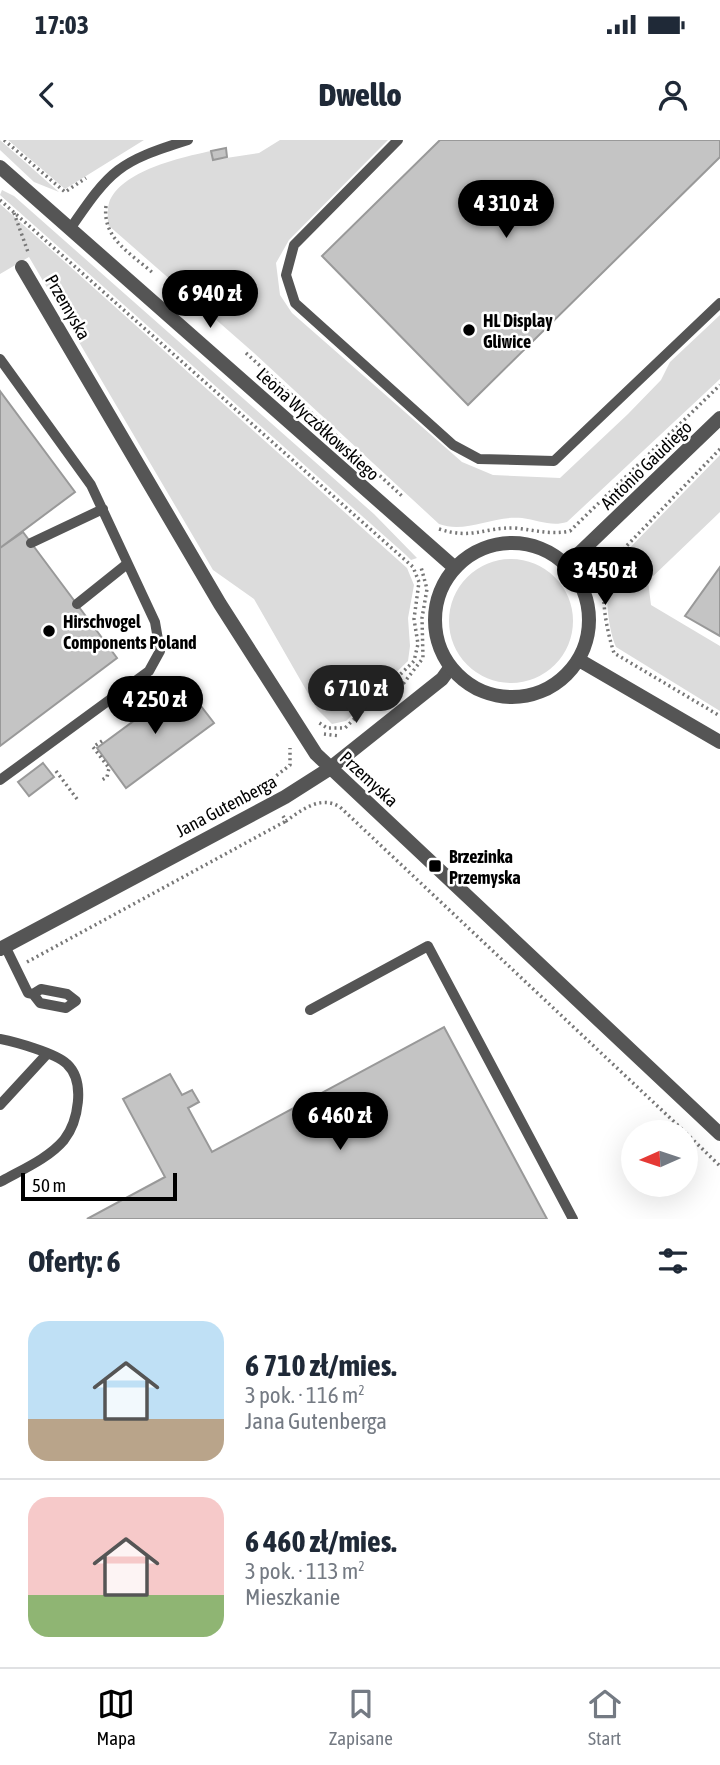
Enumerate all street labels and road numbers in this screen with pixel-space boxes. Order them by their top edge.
street label: Przemyska [41,271,95,343]
street label: Leona Wyczółkowskiego [252,363,384,485]
street label: Antonio Gaudiego [596,416,696,514]
street label: Przemyska [336,747,402,811]
street label: Jana Gutenberga [172,771,280,841]

